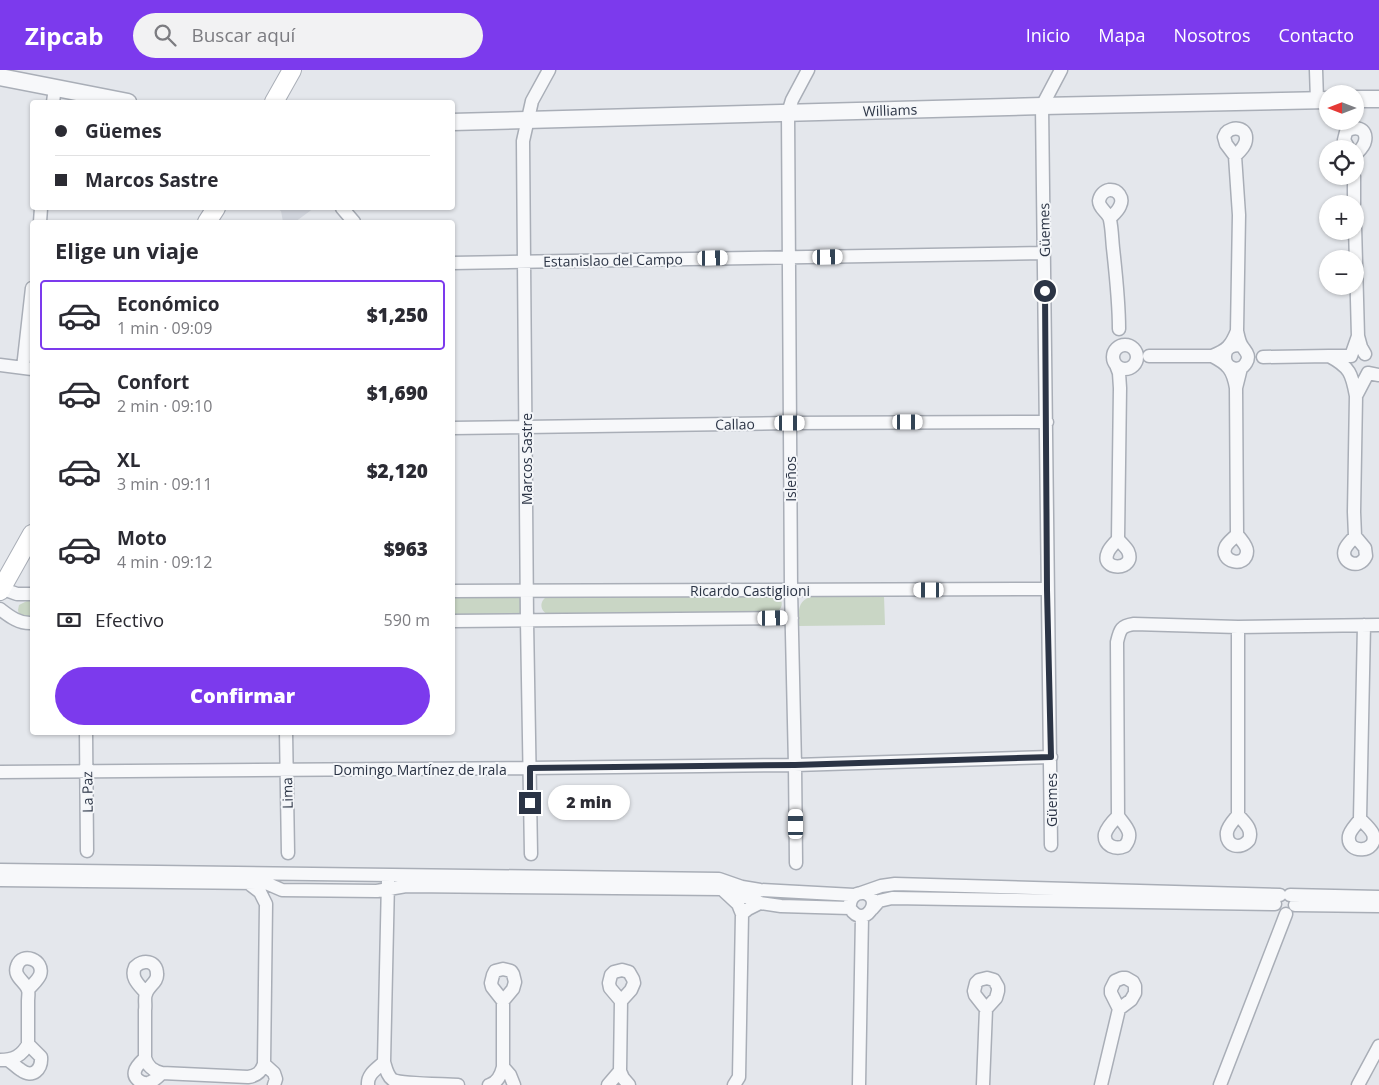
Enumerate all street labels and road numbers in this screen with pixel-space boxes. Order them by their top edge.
street label: Williams [862,100,918,120]
street label: Güemes [1034,202,1054,257]
street label: Estanislao del Campo [543,249,683,271]
street label: Marcos Sastre [517,413,536,505]
street label: Callao [715,414,755,434]
street label: Isleños [781,456,800,502]
street label: Ricardo Castiglioni [690,581,810,600]
street label: Domingo Martínez de Irala [333,760,507,779]
street label: La Paz [77,771,97,813]
street label: Güemes [1042,773,1061,827]
street label: Lima [277,777,297,809]

